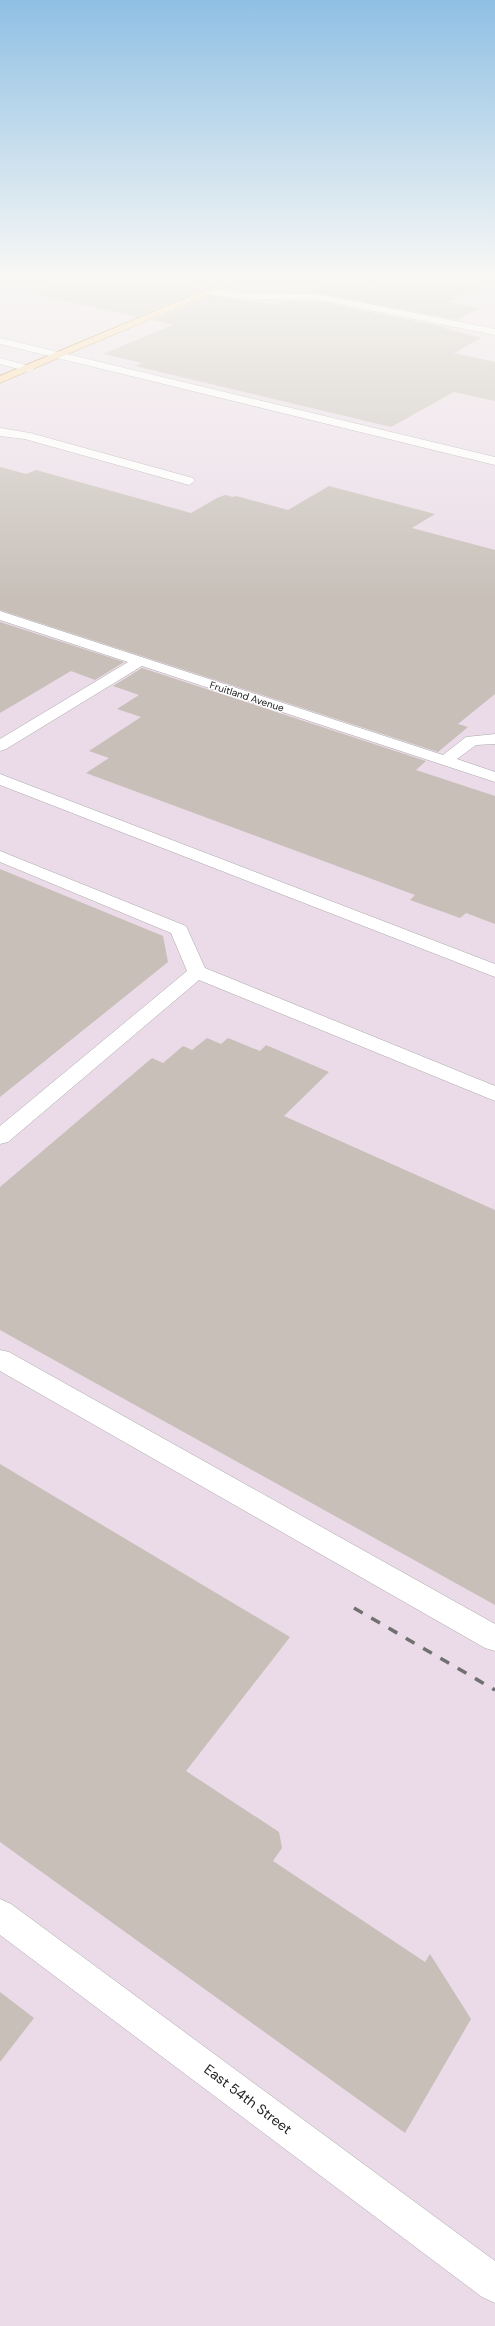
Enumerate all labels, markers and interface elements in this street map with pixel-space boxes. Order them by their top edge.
street label: Fruitland Avenue [208,678,286,715]
street label: East 54th Street [200,2060,296,2138]

